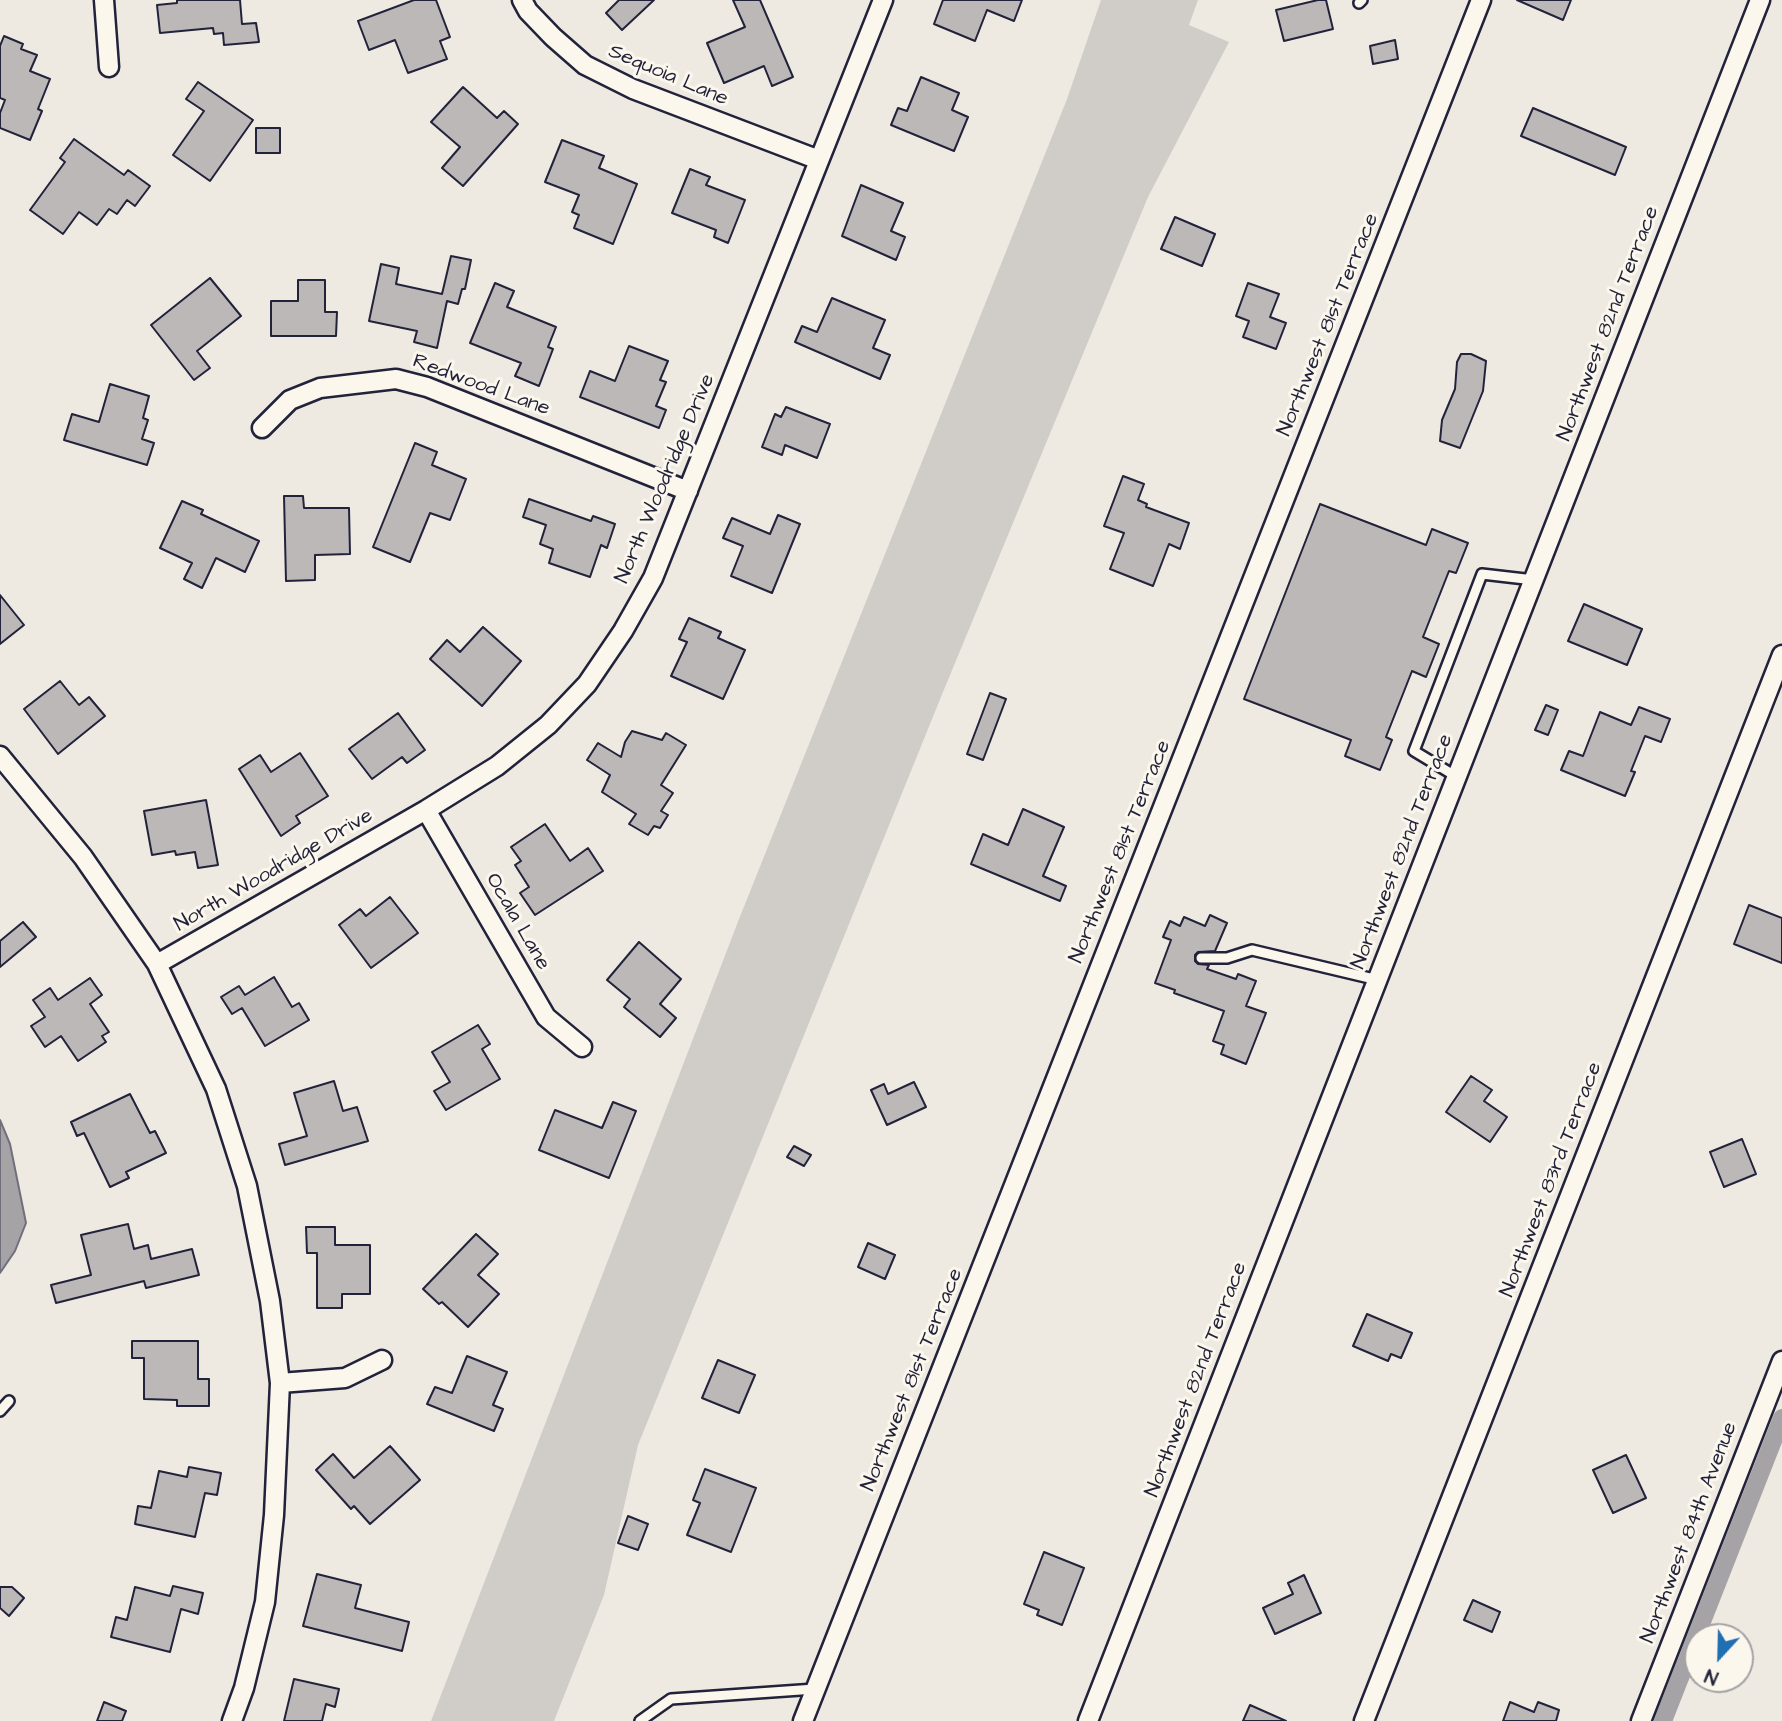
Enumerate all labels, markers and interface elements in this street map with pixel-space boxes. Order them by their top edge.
street label: Sequoia Lane [604,39,732,113]
street label: Northwest 82nd Terrace [1553,203,1665,445]
street label: Northwest 81st Terrace [1273,210,1385,440]
street label: Redwood Lane [409,350,553,422]
street label: North Woodridge Drive [610,371,722,587]
street label: Northwest 82nd Terrace [1347,731,1459,973]
street label: Northwest 81st Terrace [1065,737,1177,967]
street label: North Woodridge Drive [170,804,378,938]
street label: Ocala Lane [479,869,555,975]
street label: Northwest 83rd Terrace [1496,1059,1608,1301]
street label: Northwest 82nd Terrace [1141,1259,1253,1501]
street label: Northwest 81st Terrace [857,1265,969,1495]
street label: Northwest 84th Avenue [1636,1419,1744,1647]
north arrow [1684,1623,1754,1693]
text: N [1701,1661,1722,1691]

